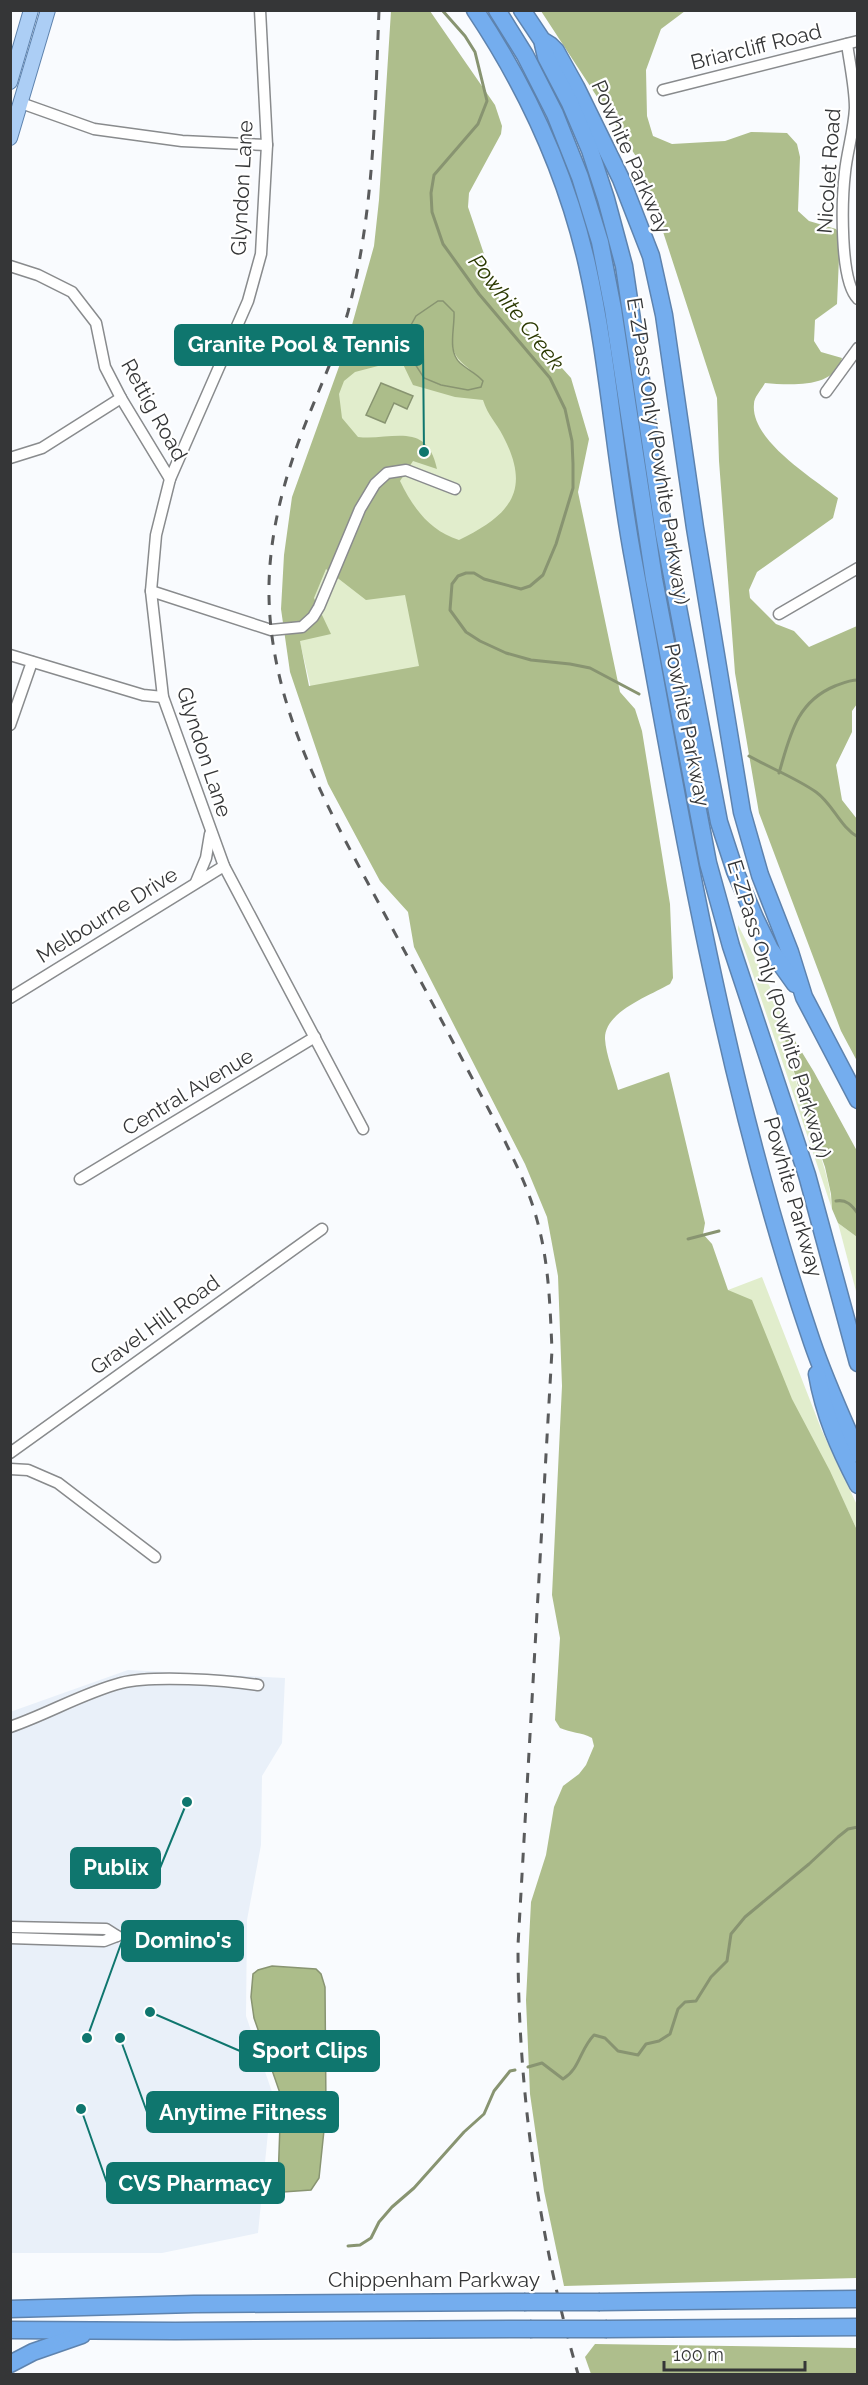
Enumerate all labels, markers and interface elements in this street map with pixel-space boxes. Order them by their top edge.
street label: Briarcliff Road [688,18,824,75]
street label: Powhite Parkway [586,76,677,238]
street label: Nicolet Road [812,108,845,234]
street label: Glyndon Lane [225,120,258,256]
water label: Powhite Creek [464,249,570,375]
street label: E-ZPass Only (Powhite Parkway) [622,296,695,606]
callout: Granite Pool & Tennis [175,325,423,365]
text: Granite Pool & Tennis [188,331,410,357]
street label: Rettig Road [116,354,193,465]
street label: Powhite Parkway [659,641,716,809]
street label: Glyndon Lane [172,684,237,820]
street label: E-ZPass Only (Powhite Parkway) [722,857,837,1161]
street label: Melbourne Drive [32,861,182,968]
street label: Central Avenue [118,1043,258,1140]
street label: Powhite Parkway [759,1114,828,1280]
street label: Gravel Hill Road [85,1269,224,1380]
callout: Publix [71,1848,160,1888]
text: Publix [83,1854,149,1880]
callout: Domino's [122,1921,243,1961]
text: Domino's [134,1927,232,1953]
callout: Sport Clips [240,2031,379,2071]
text: Sport Clips [252,2037,368,2063]
callout: Anytime Fitness [147,2092,338,2132]
text: Anytime Fitness [159,2099,327,2125]
callout: CVS Pharmacy [107,2163,284,2203]
text: CVS Pharmacy [118,2170,272,2196]
street label: Chippenham Parkway [328,2267,540,2292]
scale bar [664,2334,805,2372]
text: 100 m [673,2344,724,2365]

